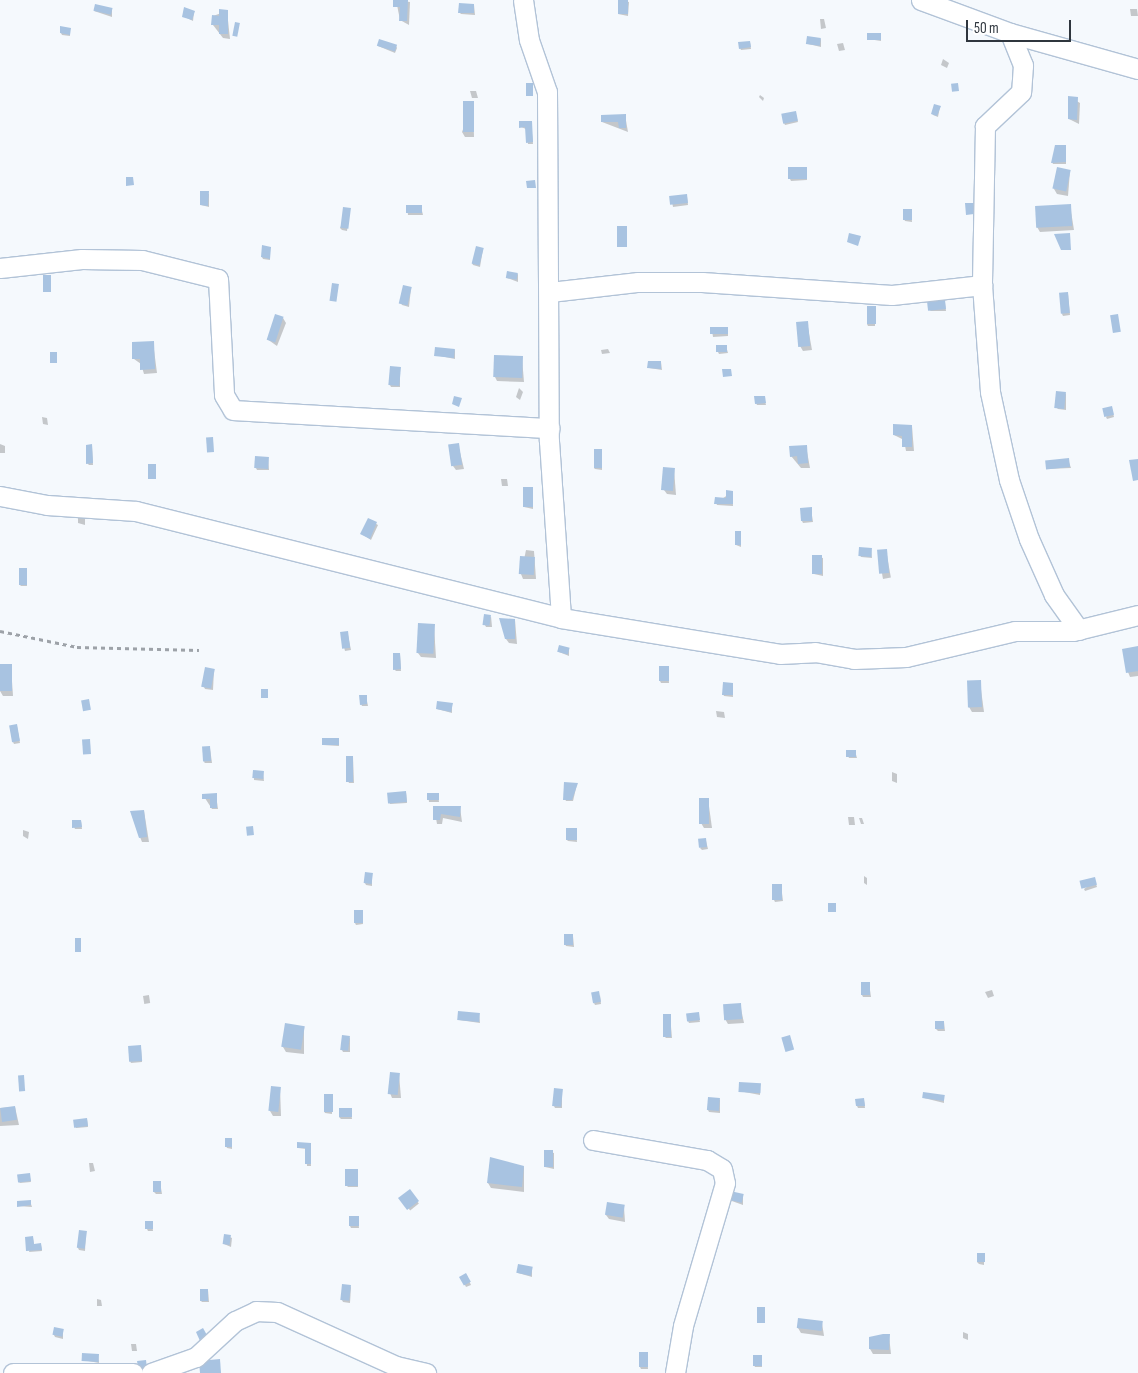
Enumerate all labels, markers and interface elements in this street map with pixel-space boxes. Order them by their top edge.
scale bar [968,10,1073,42]
text: 50 m [974,19,999,38]

